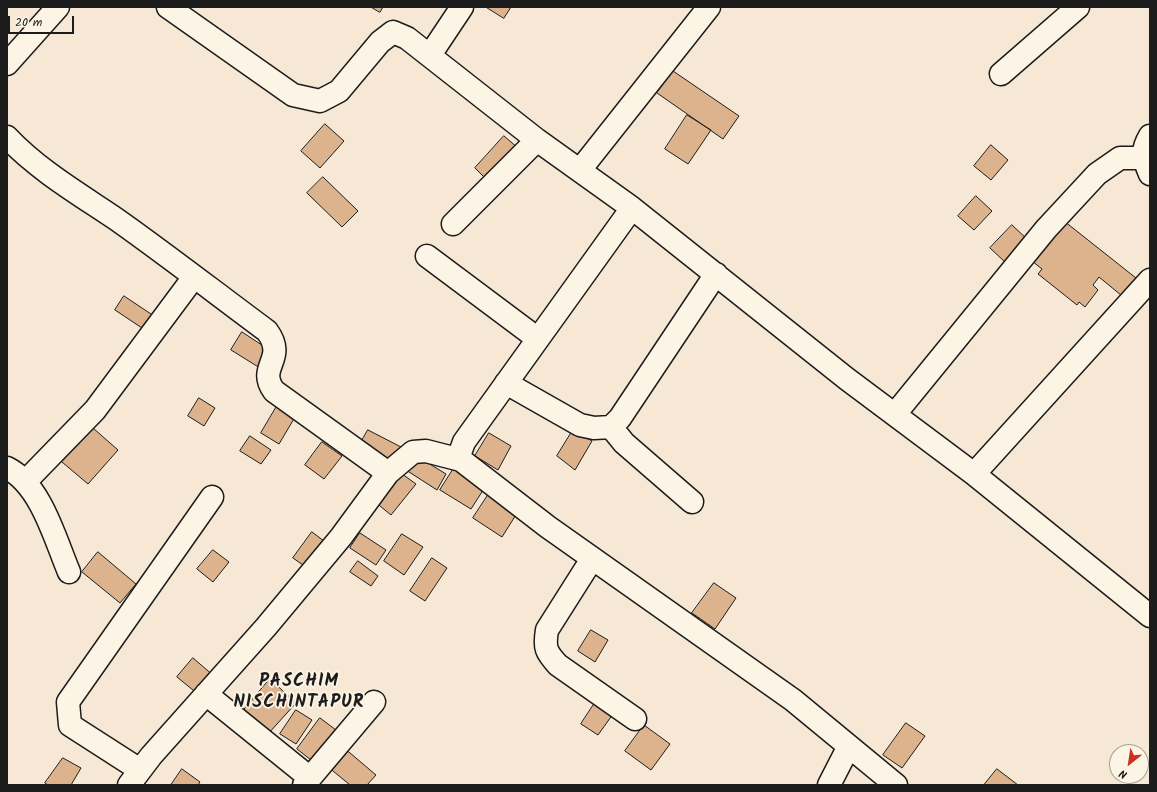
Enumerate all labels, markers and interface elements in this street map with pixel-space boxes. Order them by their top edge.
scale bar [10,8,76,34]
text: 20 m [15,13,42,32]
district label: PASCHIM NISCHINTAPUR [233,672,365,714]
north arrow [1109,744,1149,784]
text: N [1116,764,1131,783]

